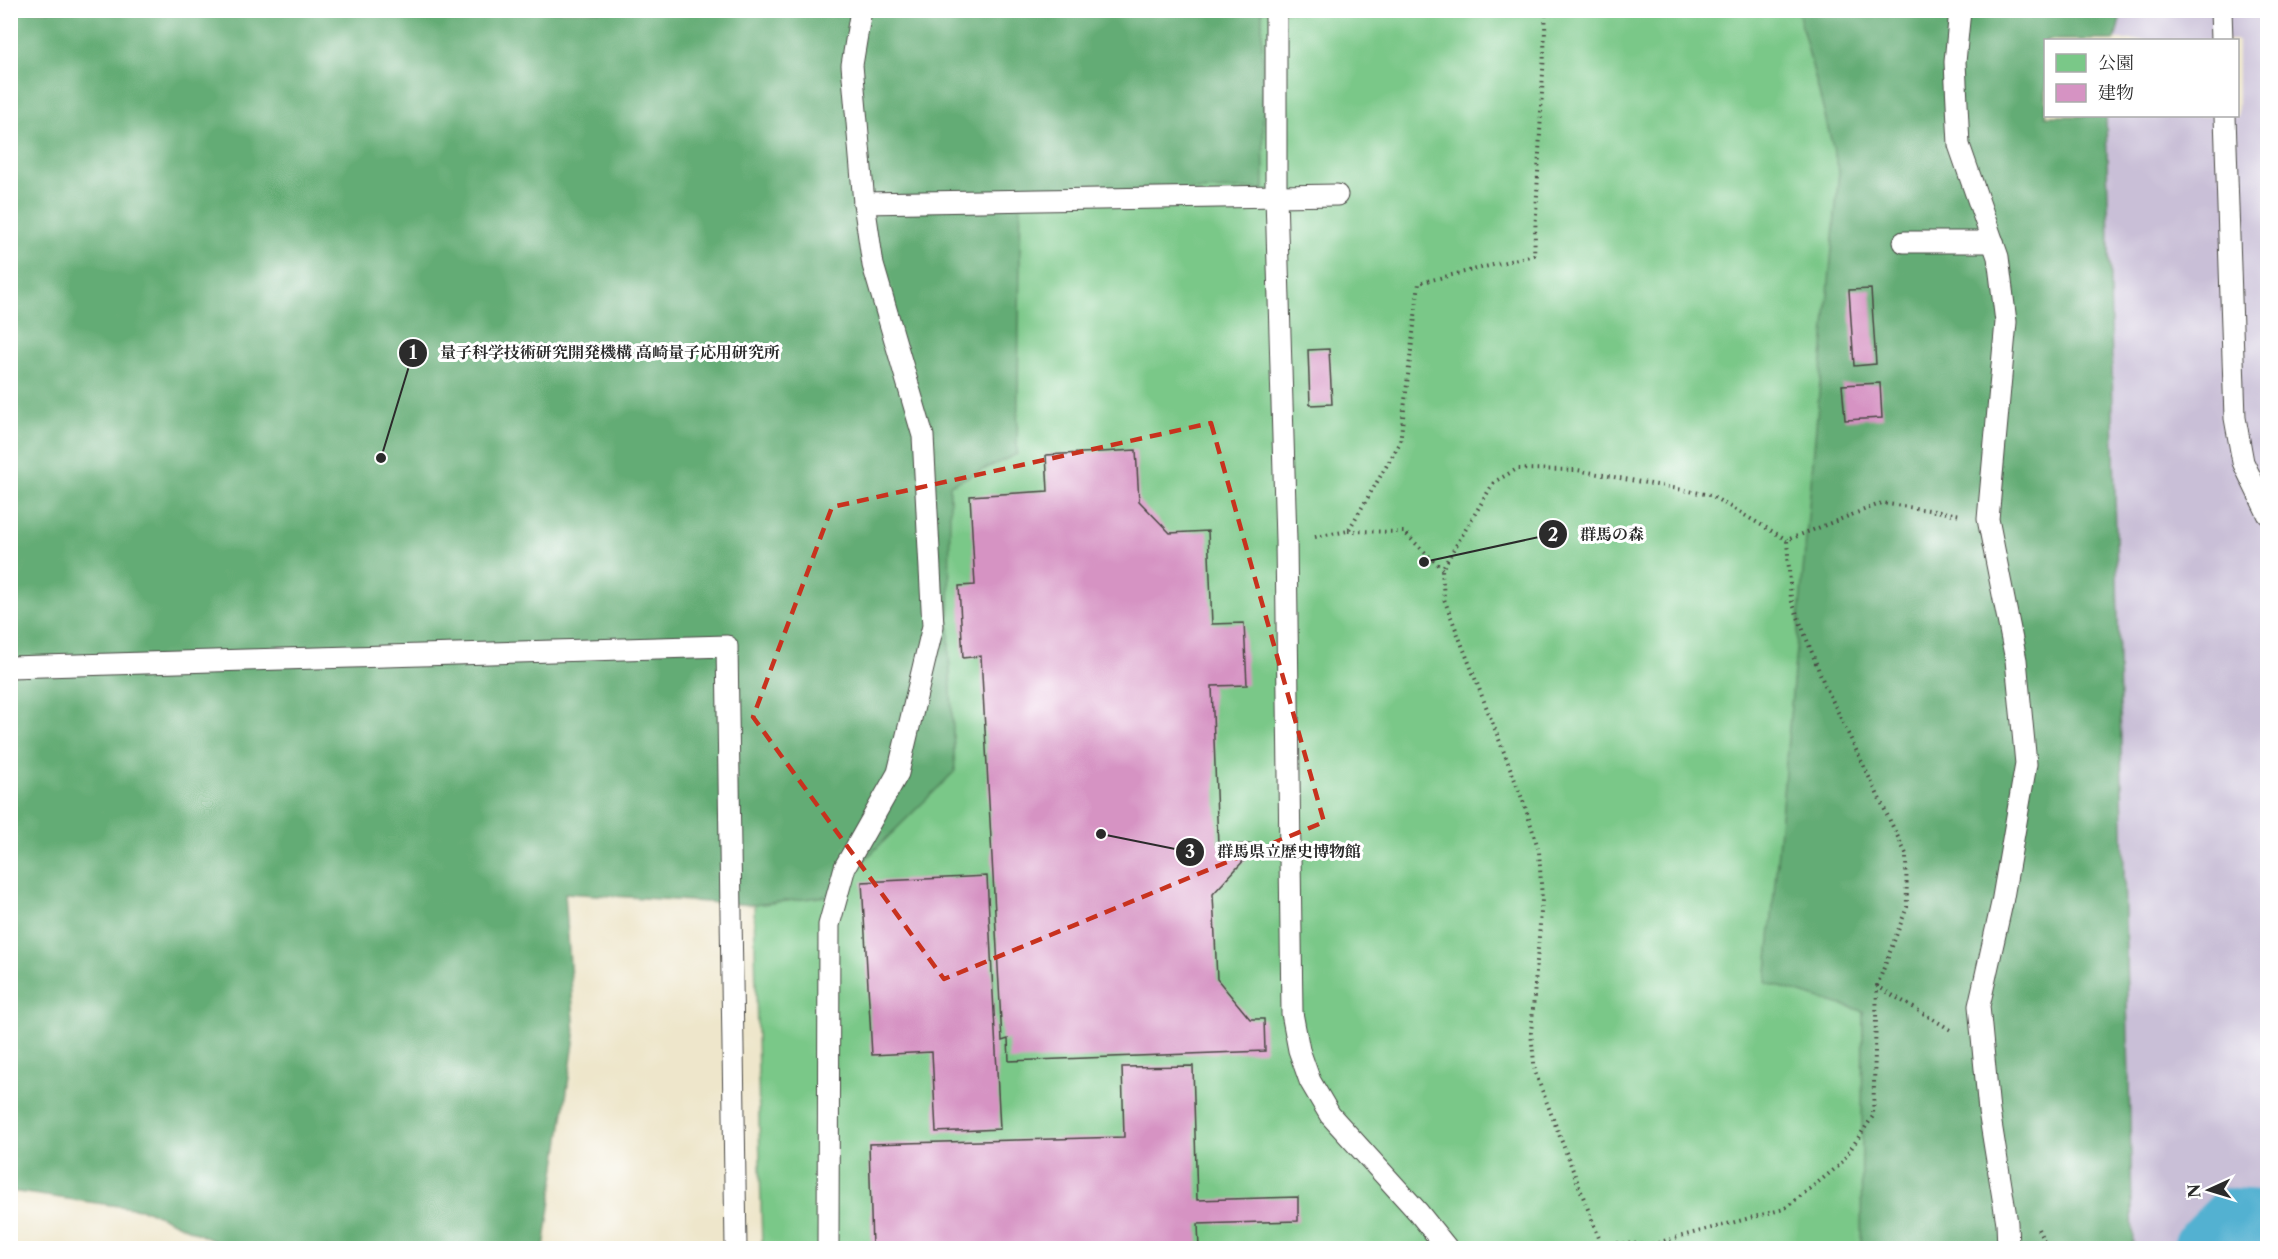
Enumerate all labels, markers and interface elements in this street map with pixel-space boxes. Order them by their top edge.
legend [2044,39,2239,117]
text: 公園 [2098,52,2134,74]
text: 建物 [2098,82,2134,104]
callout: 量子科学技術研究開発機構 高崎量子応用研究所 [398,336,792,370]
text: 1 [409,342,417,364]
text: 量子科学技術研究開発機構 高崎量子応用研究所 [440,342,780,362]
callout: 群馬の森 [1538,517,1656,551]
text: 2 [1548,524,1558,546]
text: 群馬の森 [1580,524,1644,544]
callout: 群馬県立歴史博物館 [1175,835,1373,869]
text: 3 [1185,841,1195,863]
text: 群馬県立歴史博物館 [1217,841,1361,861]
north arrow [2179,1160,2239,1220]
text: N [2184,1183,2204,1199]

